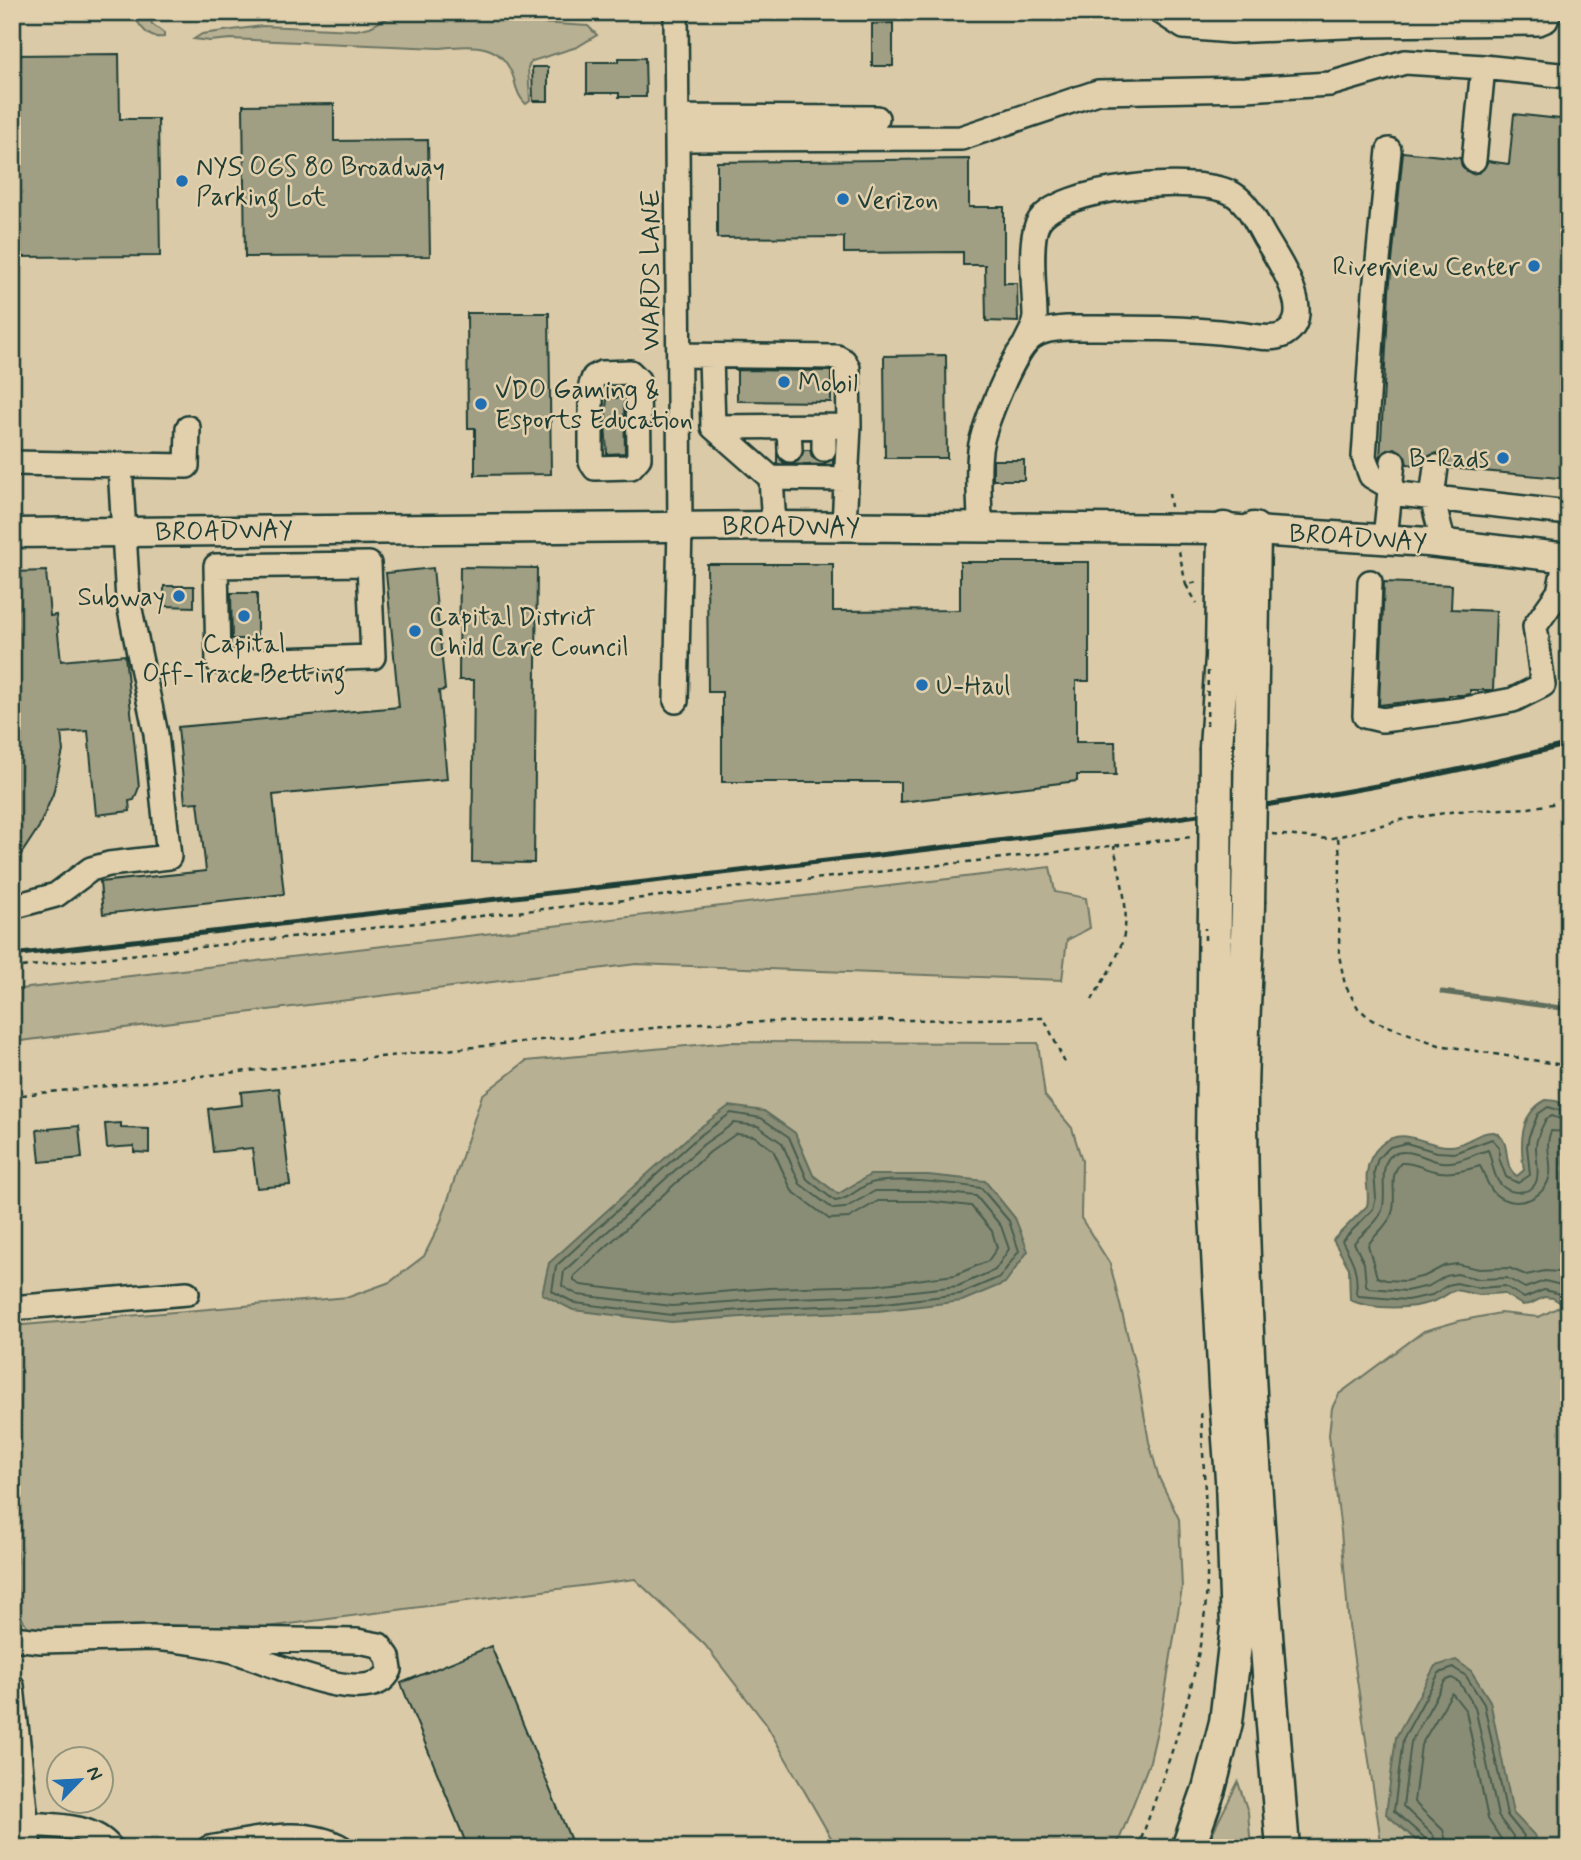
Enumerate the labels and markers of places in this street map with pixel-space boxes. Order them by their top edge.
place label: NYS OGS 80 Broadway Parking Lot [196,151,445,218]
marker: NYS OGS 80 Broadway Parking Lot [174,173,190,189]
place label: Verizon [857,184,938,218]
marker: Verizon [835,191,851,207]
place label: Riverview Center [1333,251,1521,285]
marker: Riverview Center [1526,258,1542,274]
place label: Mobil [798,367,858,401]
place label: VDO Gaming & Esports Education [495,374,693,438]
marker: Mobil [776,374,792,390]
marker: VDO Gaming & Esports Education [473,396,489,412]
place label: B-Rads [1409,443,1489,477]
marker: B-Rads [1495,450,1511,466]
place label: Subway [77,581,165,615]
marker: Subway [171,588,187,604]
place label: Capital District Child Care Council [429,601,629,665]
marker: Capital Off-Track Betting [236,608,252,624]
marker: Capital District Child Care Council [407,623,423,639]
place label: Capital Off-Track Betting [142,628,346,695]
place label: U-Haul [936,670,1010,704]
marker: U-Haul [914,677,930,693]

